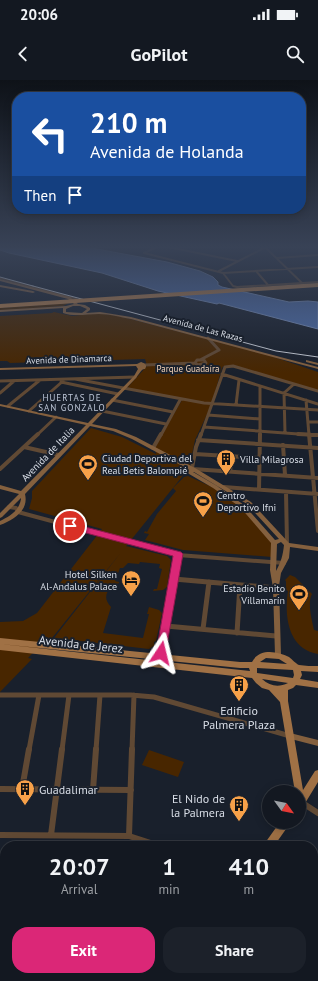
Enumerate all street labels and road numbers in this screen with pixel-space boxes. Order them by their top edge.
street label: Avenida de Las Razas [162,312,244,344]
street label: Avenida de Dinamarca [26,352,112,366]
street label: Avenida de Italia [19,424,78,484]
street label: Avenida de Jerez [38,632,124,656]

